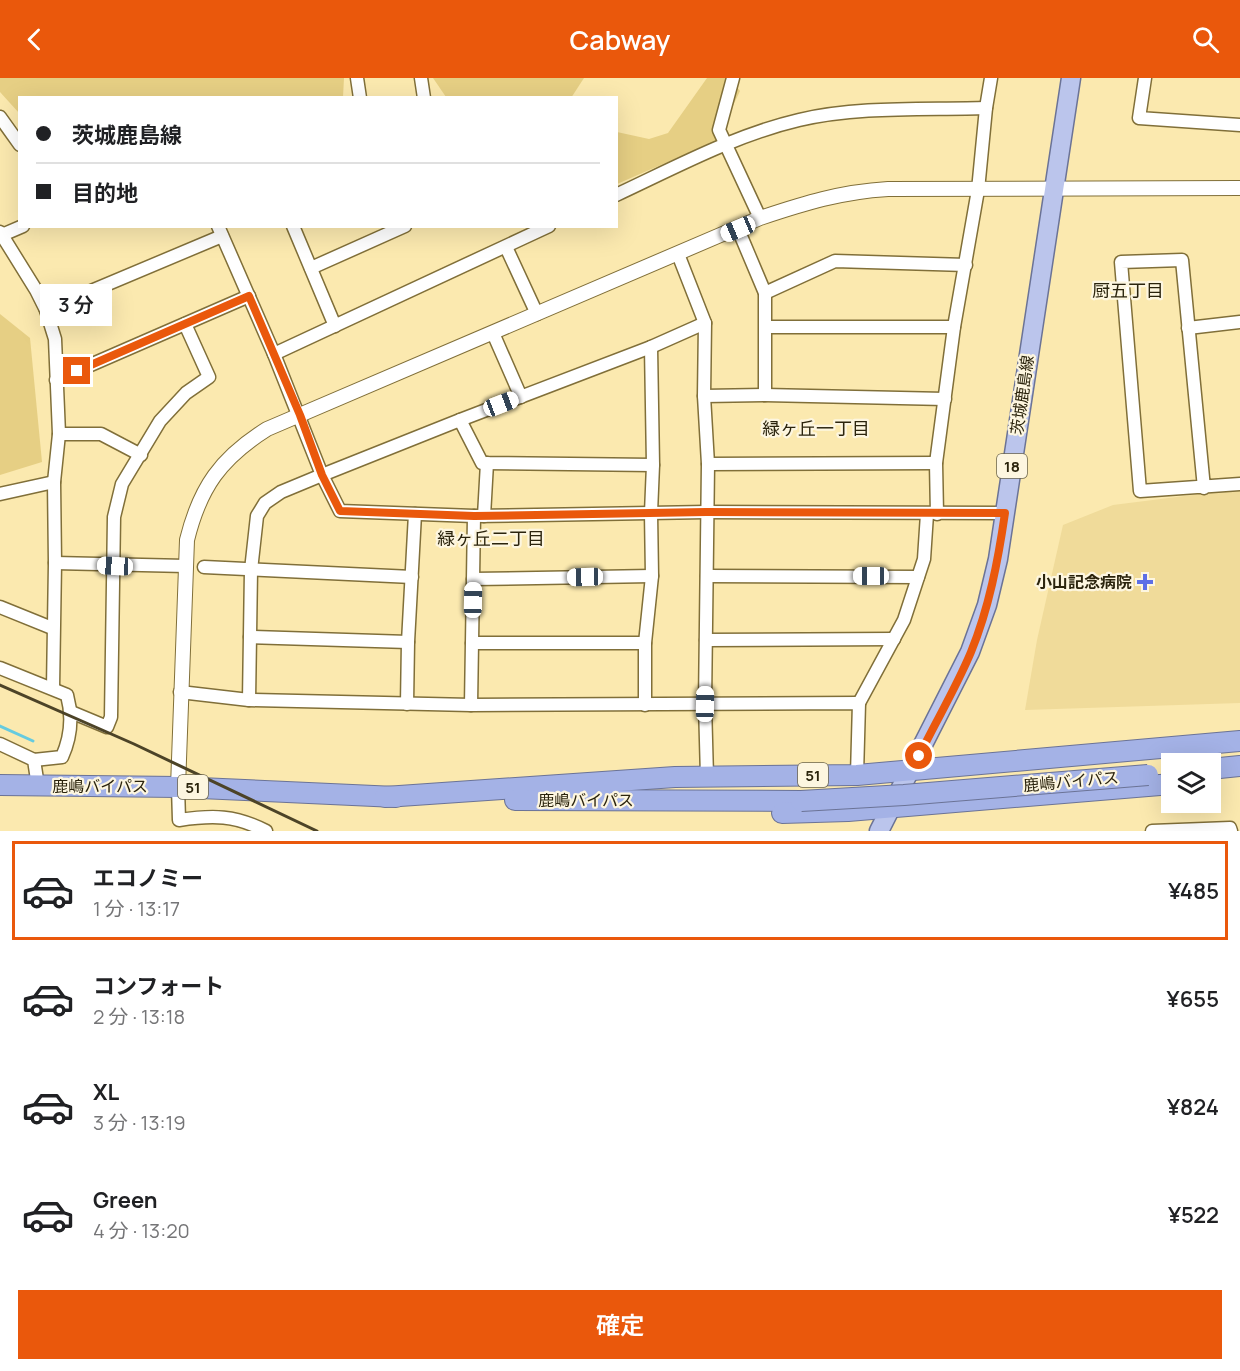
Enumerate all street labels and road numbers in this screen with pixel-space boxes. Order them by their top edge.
street label: 茨城鹿島線 [1006,354,1038,436]
road number: 18 [997,454,1027,478]
road number: 51 [798,763,828,787]
street label: 鹿嶋バイパス [1022,766,1120,796]
street label: 鹿嶋バイパス [52,775,148,797]
road number: 51 [178,775,208,799]
street label: 鹿嶋バイパス [538,789,634,811]

